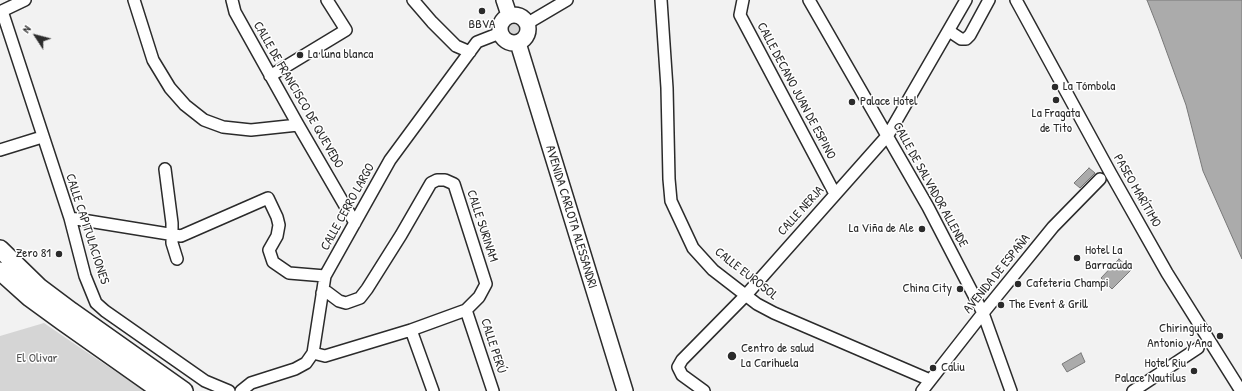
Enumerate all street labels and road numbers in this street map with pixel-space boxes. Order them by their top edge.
street label: CALLE DE FRANCISCO DE QUEVEDO [249,19,347,171]
street label: CALLE DECANO JUAN DE ESPINO [753,20,839,162]
street label: CALLE DE SALVADOR ALLENDE [889,120,971,250]
street label: AVENIDA CARLOTA ALESSANDRI [542,143,600,291]
street label: PASEO MARÍTIMO [1110,152,1164,230]
street label: CALLE CERRO LARGO [318,161,378,253]
street label: CALLE CAPITULACIONES [62,172,112,286]
street label: CALLE NERJA [775,183,827,239]
street label: CALLE SURINAM [463,188,501,264]
street label: AVENIDA DE ESPAÑA [960,231,1034,317]
street label: CALLE EUROSOL [711,244,781,304]
street label: CALLE PERÚ [477,317,509,375]

